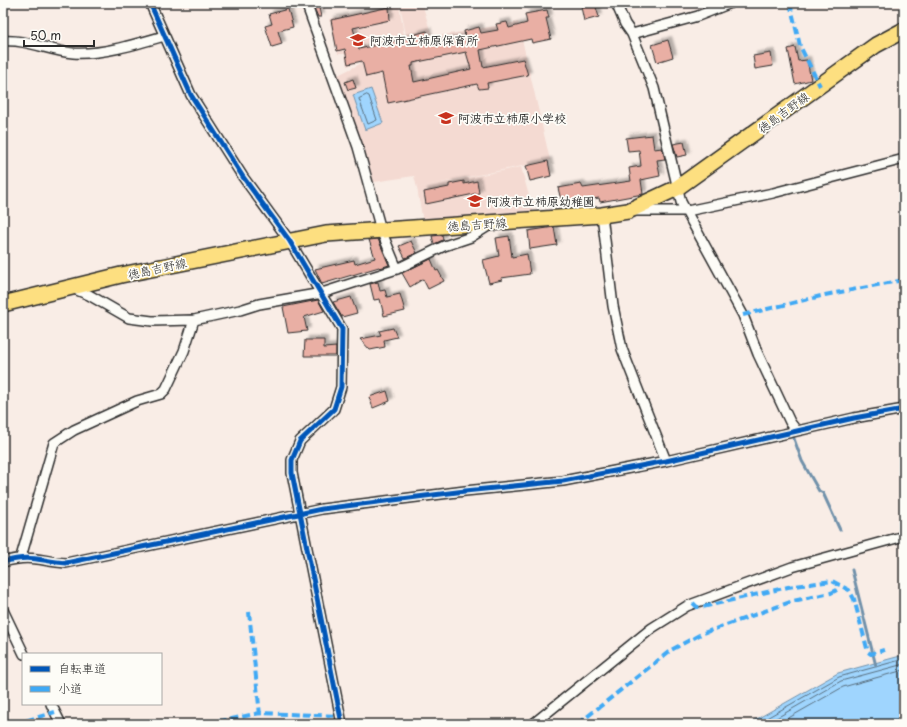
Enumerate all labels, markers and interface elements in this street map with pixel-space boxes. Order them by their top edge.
scale bar [24,22,94,48]
text: 50 m [30,26,61,44]
school or university icon: 阿波市立柿原保育所 [349,31,367,49]
place label: 阿波市立柿原保育所 [370,31,479,49]
street label: 徳島吉野線 [753,87,813,137]
school or university icon: 阿波市立柿原小学校 [437,109,455,127]
place label: 阿波市立柿原小学校 [458,109,566,127]
school or university icon: 阿波市立柿原幼稚園 [466,192,484,210]
place label: 阿波市立柿原幼稚園 [487,192,595,210]
street label: 徳島吉野線 [446,213,508,235]
street label: 徳島吉野線 [126,253,188,283]
legend [22,653,162,705]
text: 自転車道 [58,659,106,677]
text: 小道 [58,679,82,697]

